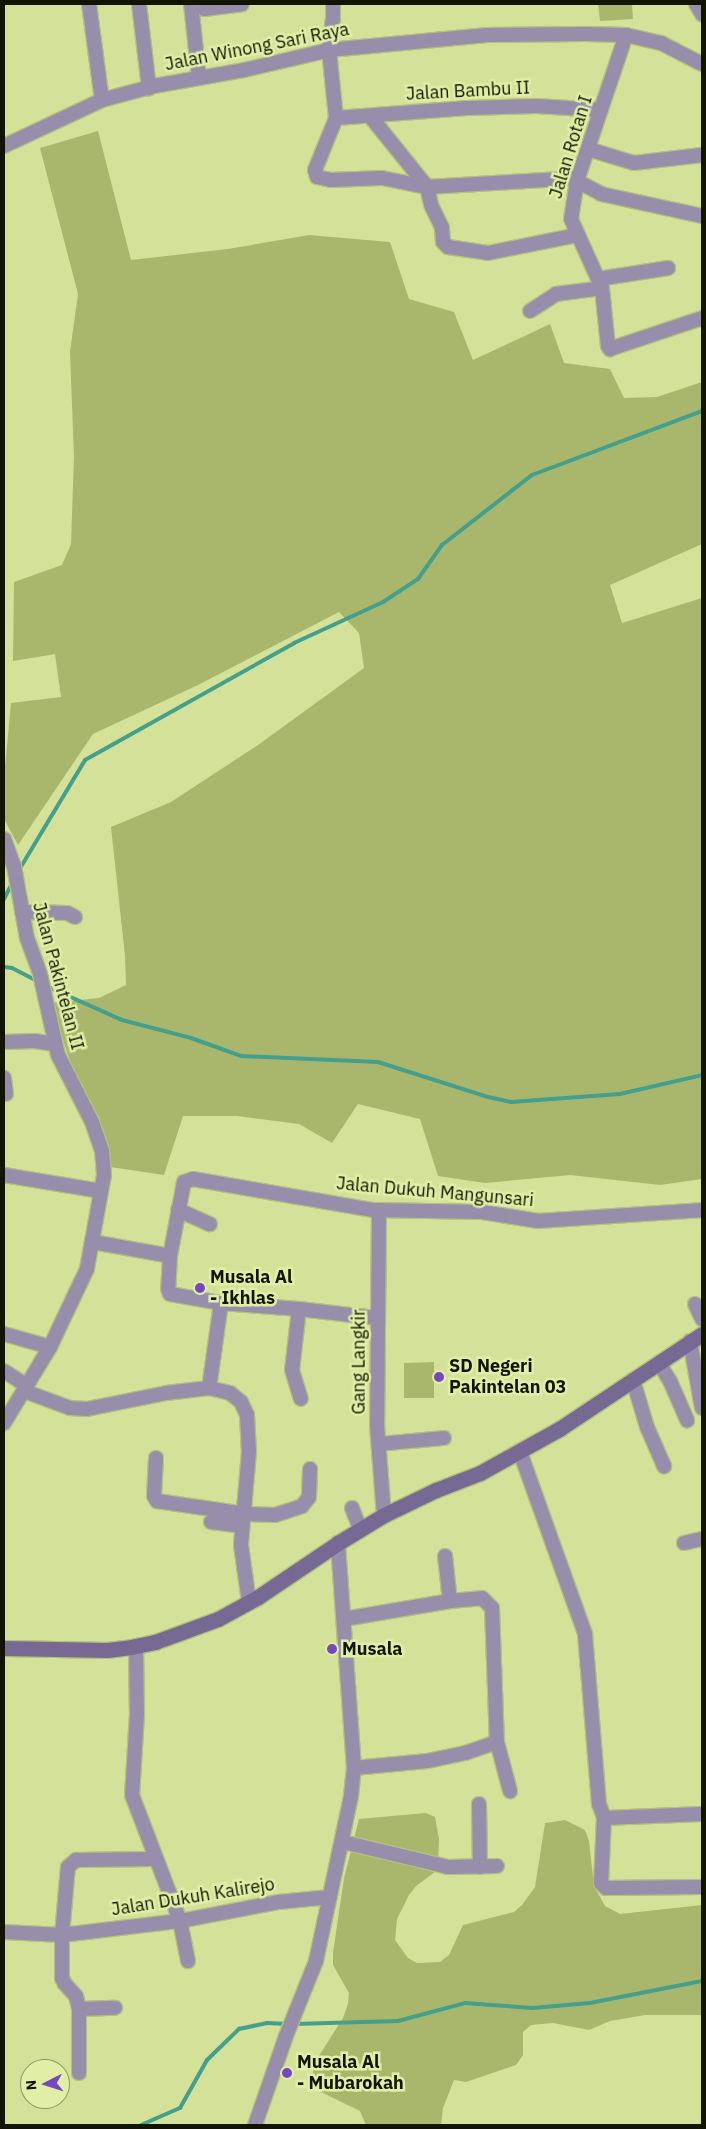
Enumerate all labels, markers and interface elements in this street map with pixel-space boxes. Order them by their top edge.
street label: Jalan Winong Sari Raya [163,19,351,75]
street label: Jalan Bambu II [405,77,531,105]
street label: Jalan Rotan I [545,93,597,201]
street label: Jalan Pakintelan II [28,900,88,1052]
street label: Jalan Dukuh Mangunsari [335,1173,535,1211]
place label: Musala Al - Ikhlas [210,1267,293,1310]
marker: Musala Al - Ikhlas [194,1282,206,1294]
street label: Gang Langkir [348,1309,370,1415]
place label: SD Negeri Pakintelan 03 [449,1356,566,1398]
marker: SD Negeri Pakintelan 03 [433,1371,445,1383]
place label: Musala [342,1638,402,1660]
marker: Musala [326,1643,338,1655]
street label: Jalan Dukuh Kalirejo [110,1873,276,1921]
place label: Musala Al - Mubarokah [297,2052,404,2094]
north arrow [20,2059,70,2109]
marker: Musala Al - Mubarokah [281,2067,293,2079]
text: N [22,2079,40,2091]

